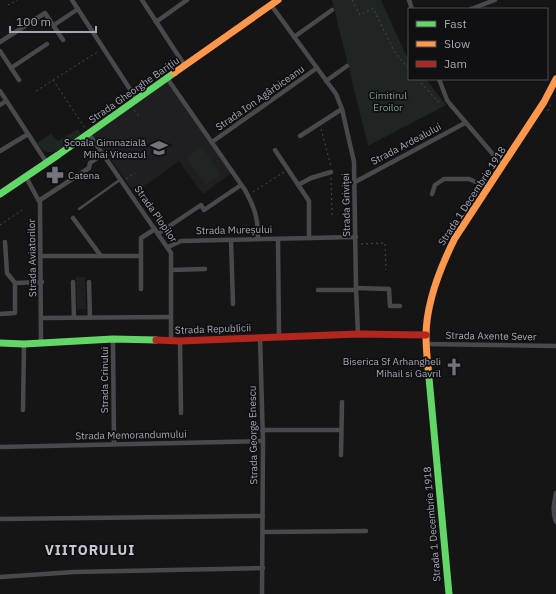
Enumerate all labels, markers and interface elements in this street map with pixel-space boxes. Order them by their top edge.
scale bar [10,8,96,34]
legend [408,8,548,80]
text: 100 m [16,14,51,29]
text: Fast [444,16,467,31]
text: Slow [444,36,470,51]
street label: Strada Gheorghe Barițiu [86,54,182,126]
text: Jam [444,56,467,71]
street label: Strada Ion Agârbiceanu [213,62,307,134]
park label: Cimitirul Eroilor [369,89,407,114]
street label: Strada Ardealului [369,120,443,168]
place label: Școala Gimnazială Mihai Viteazul [64,136,147,161]
school or university icon: Școala Gimnazială Mihai Viteazul [149,138,169,158]
street label: Strada 1 Decembrie 1918 [435,144,509,248]
pharmacy icon: Catena [45,165,65,185]
place label: Catena [68,169,100,182]
street label: Strada Griviței [339,173,353,237]
street label: Strada Plopilor [132,183,181,245]
street label: Strada Aviatorilor [25,219,39,297]
street label: Strada Mureșului [196,223,272,237]
street label: Strada Republicii [175,321,251,337]
street label: Strada Axente Sever [445,329,537,343]
street label: Strada Crinului [98,347,111,413]
place label: Biserica Sf Arhangheli Mihail si Gavril [343,355,441,380]
church icon: Biserica Sf Arhangheli Mihail si Gavril [444,357,464,377]
street label: Strada George Enescu [246,385,260,485]
street label: Strada Memorandumului [75,428,187,442]
street label: Strada 1 Decembrie 1918 [420,466,444,582]
district label: VIITORULUI [45,541,135,559]

